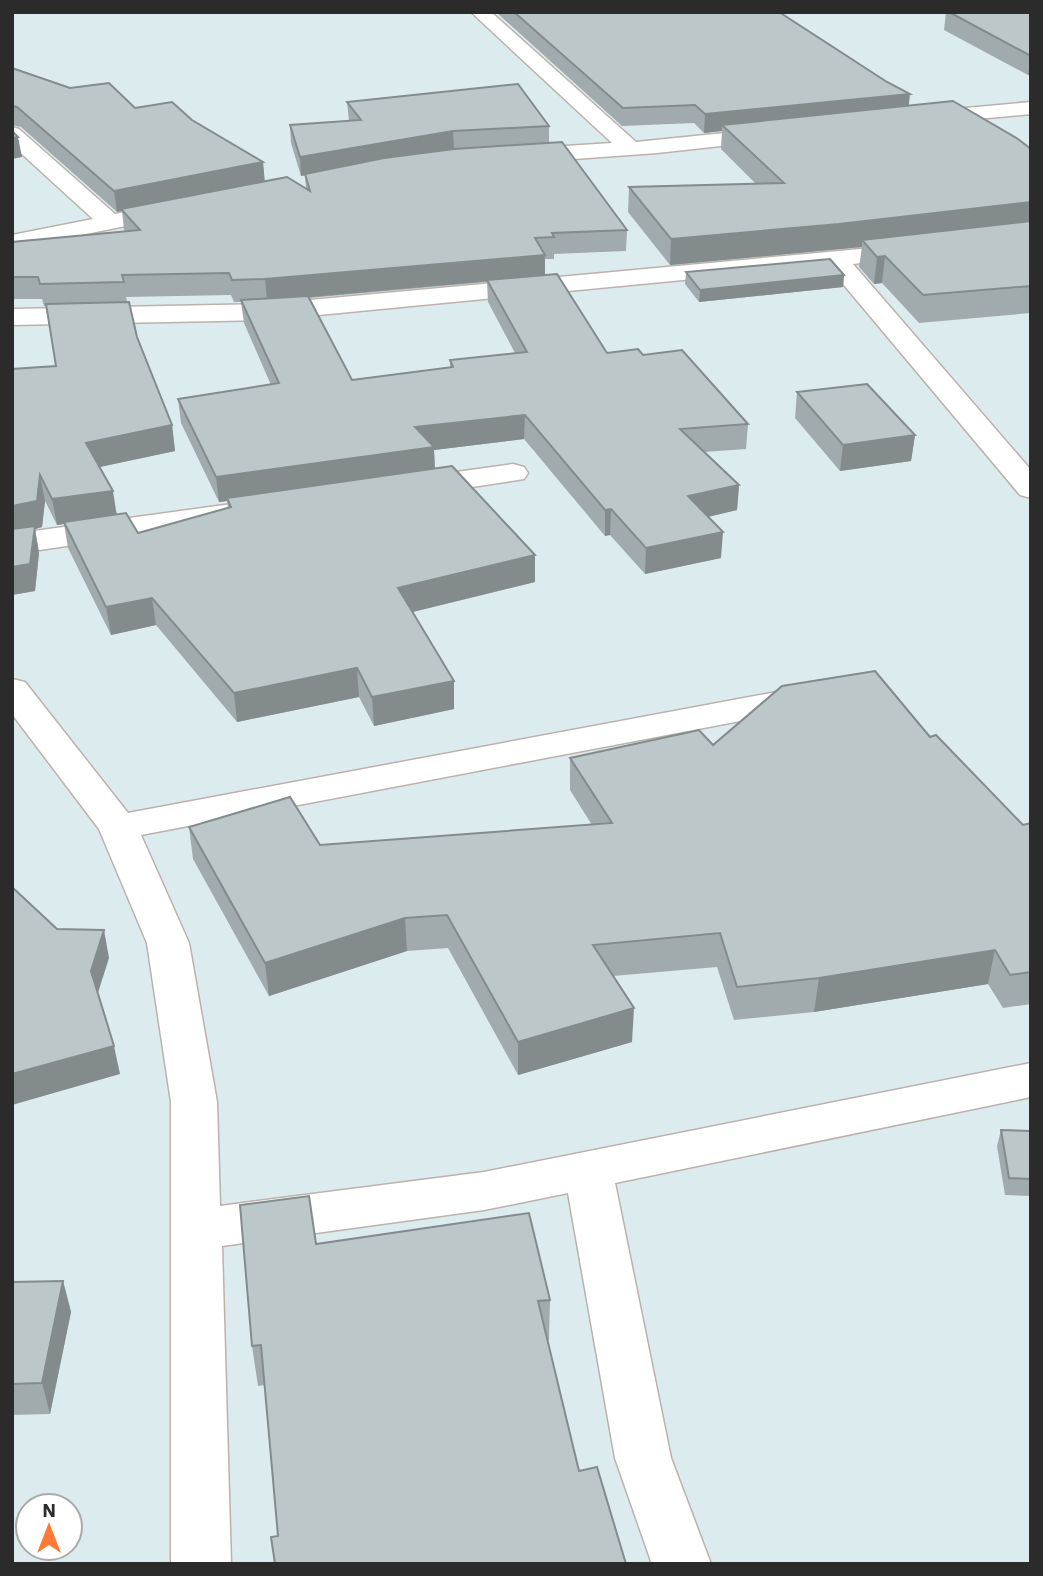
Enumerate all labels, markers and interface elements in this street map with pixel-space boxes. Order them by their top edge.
north arrow [14,1492,84,1562]
text: N [42,1498,56,1522]

